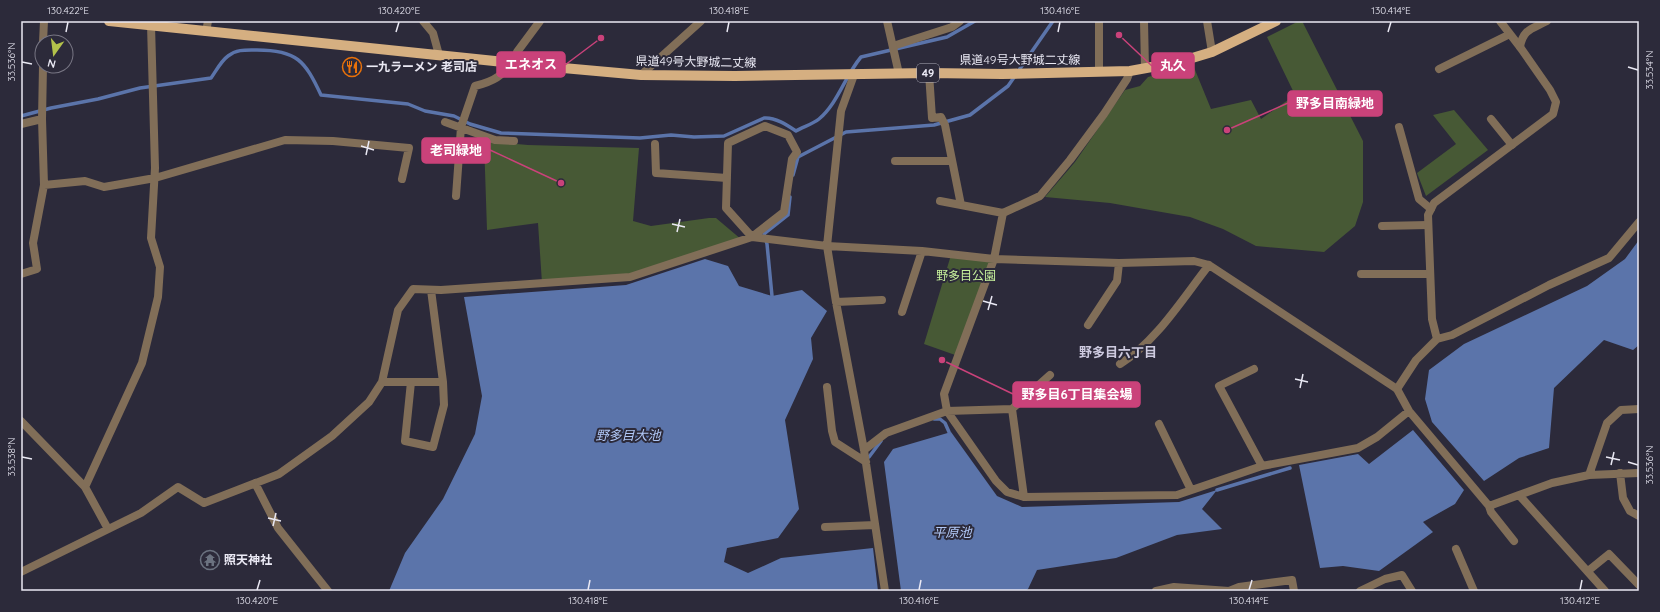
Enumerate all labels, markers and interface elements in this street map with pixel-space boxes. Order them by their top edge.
text: 130.422°E [47,4,89,17]
text: 130.420°E [378,4,420,17]
text: 130.418°E [709,4,749,17]
text: 130.416°E [1040,4,1080,17]
text: 130.414°E [1371,4,1411,17]
north arrow [34,34,74,74]
text: 33.536°N [5,43,18,81]
text: 33.534°N [1643,51,1656,89]
callout: エネオス [497,52,565,77]
street label: 県道49号大野城二丈線 [960,52,1080,67]
street label: 県道49号大野城二丈線 [635,53,757,70]
callout: 丸久 [1152,53,1194,78]
text: N [46,56,57,71]
restaurant icon: 一九ラーメン 老司店 [341,56,363,78]
text: エネオス [505,56,557,72]
text: 丸久 [1160,57,1186,73]
place label: 一九ラーメン 老司店 [366,59,477,74]
road number: 49 [917,64,939,82]
callout: 野多目南緑地 [1288,91,1382,116]
text: 野多目南緑地 [1296,95,1374,111]
callout: 老司緑地 [422,138,490,163]
text: 老司緑地 [430,142,482,158]
park label: 野多目公園 [936,268,996,283]
district label: 野多目六丁目 [1079,344,1157,360]
callout: 野多目6丁目集会場 [1013,382,1140,407]
text: 野多目6丁目集会場 [1021,386,1133,402]
water label: 野多目大池 [595,427,662,443]
text: 33.538°N [5,438,18,476]
text: 33.536°N [1643,446,1656,484]
water label: 平原池 [932,524,973,540]
temple icon: 照天神社 [199,549,221,571]
place label: 照天神社 [224,552,272,567]
text: 130.420°E [236,594,278,607]
text: 130.418°E [568,594,608,607]
text: 130.416°E [899,594,939,607]
text: 130.414°E [1229,594,1269,607]
text: 130.412°E [1560,594,1600,607]

